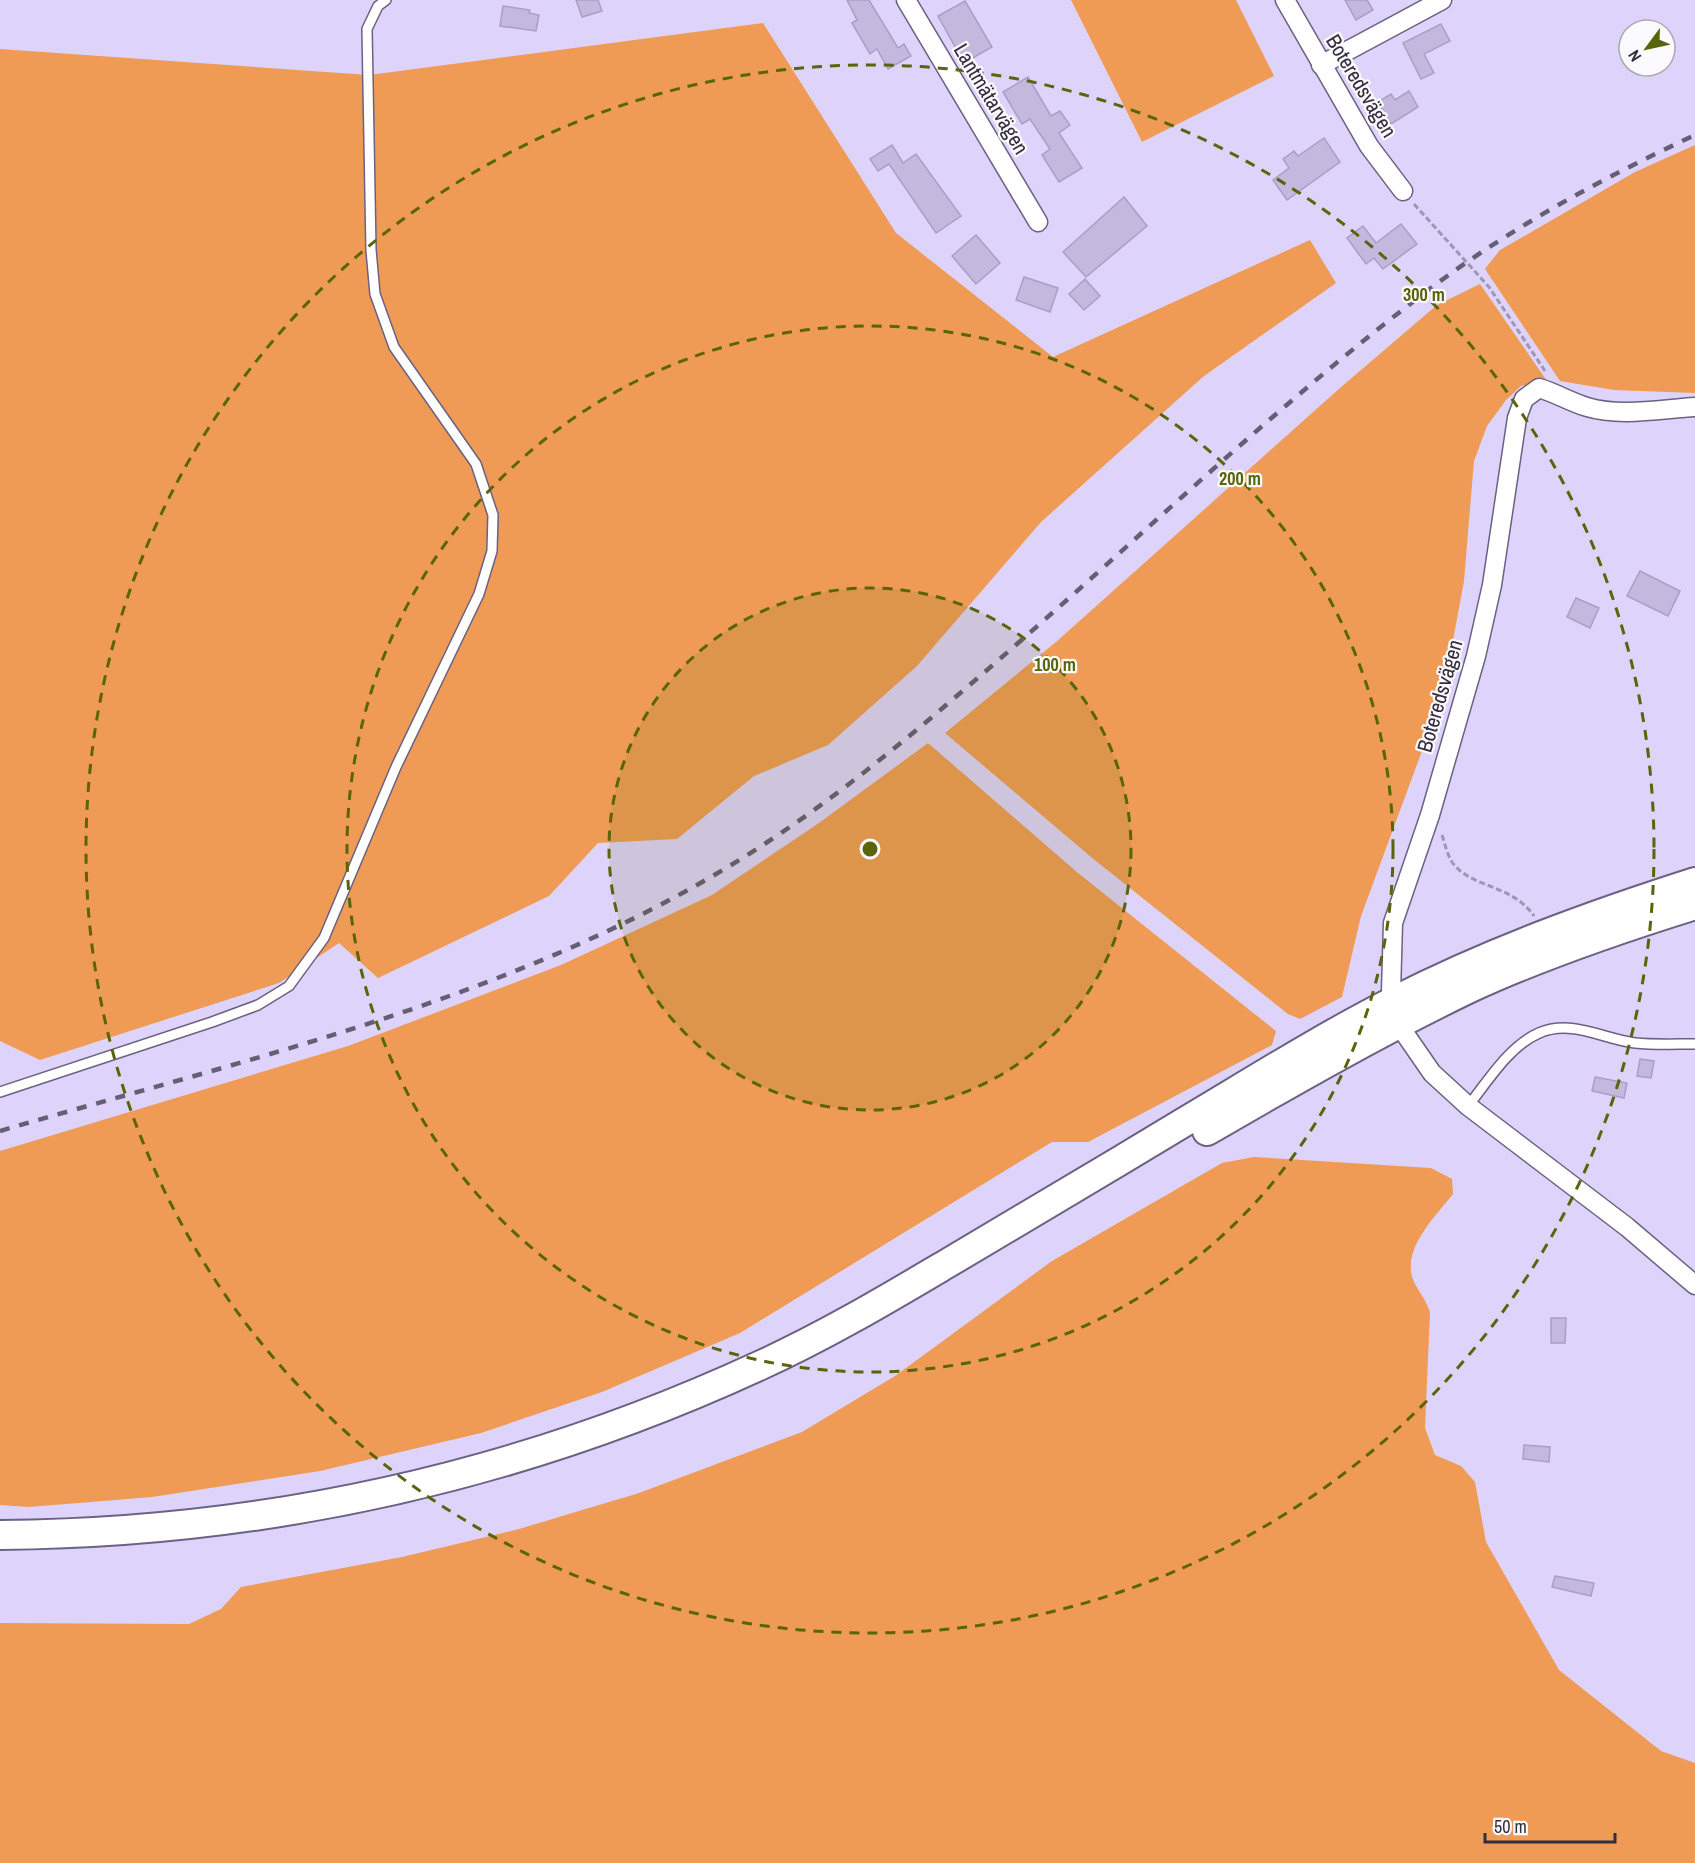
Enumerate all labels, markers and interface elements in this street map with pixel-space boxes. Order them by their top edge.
north arrow [1617,18,1677,78]
street label: Boteredsvägen [1319,29,1404,143]
street label: Lantmätarvägen [947,38,1036,160]
text: N [1623,46,1646,66]
text: 300 m [1403,282,1445,307]
text: 200 m [1219,466,1261,491]
street label: Boteredsvägen [1410,636,1469,756]
text: 100 m [1034,652,1076,677]
centre of rings [860,839,880,859]
scale bar [1485,1806,1616,1844]
text: 50 m [1494,1814,1527,1839]

